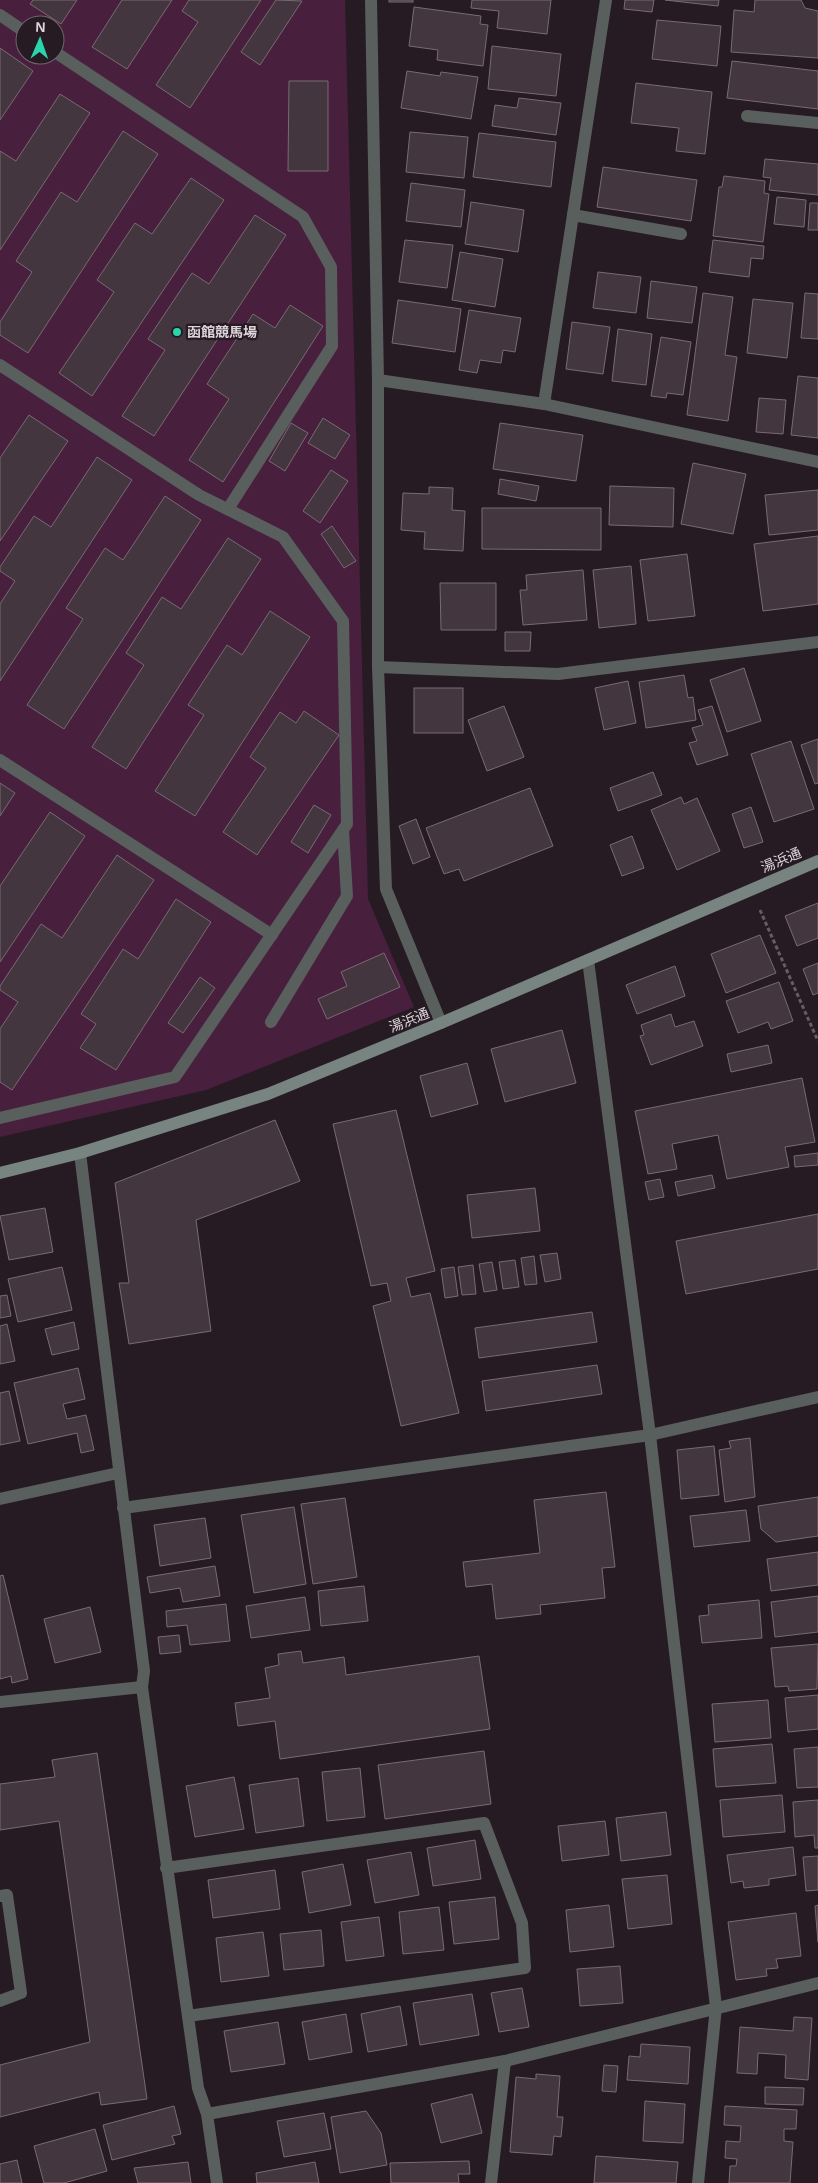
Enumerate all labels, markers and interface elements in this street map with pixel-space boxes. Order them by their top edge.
north arrow [15,15,65,65]
text: N [35,19,46,35]
place label: 函館競馬場 [187,324,257,340]
marker: 函館競馬場 [171,326,183,338]
street label: 湯浜通 [759,844,803,876]
street label: 湯浜通 [387,1005,431,1035]

